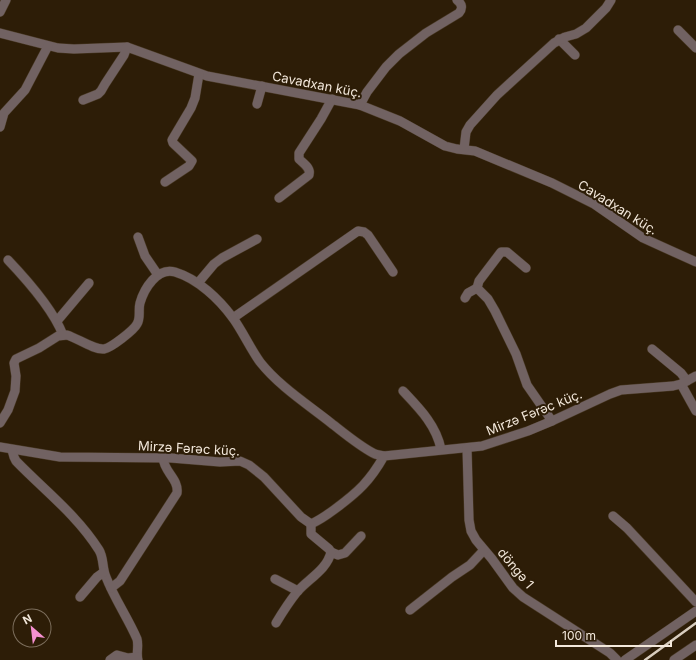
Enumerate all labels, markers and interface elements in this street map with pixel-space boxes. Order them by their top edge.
street label: Cavadxan küç. [271,67,363,101]
street label: Cavadxan küç. [575,176,661,238]
street label: Mirzə Fərəc küç. [484,385,584,439]
street label: Mirzə Fərəc küç. [138,437,240,459]
street label: döngə 1 [494,544,538,592]
north arrow [12,608,52,648]
text: N [20,611,34,627]
scale bar [556,622,671,648]
text: 100 m [562,628,596,643]

